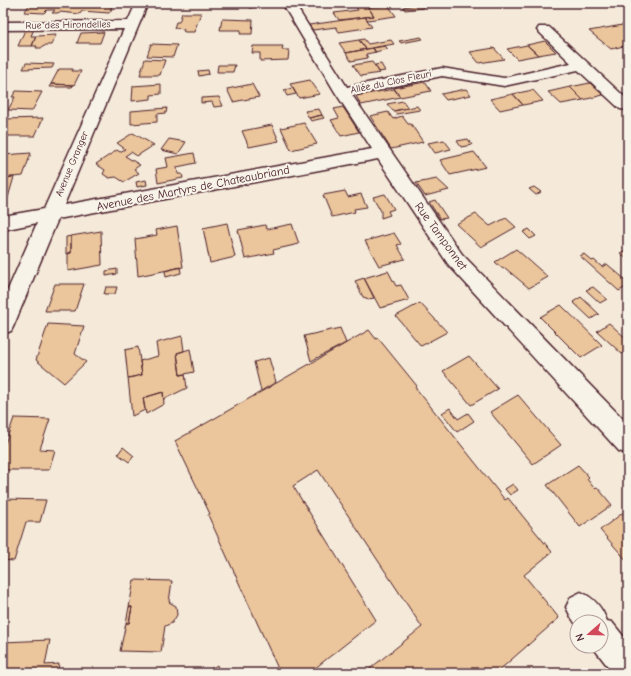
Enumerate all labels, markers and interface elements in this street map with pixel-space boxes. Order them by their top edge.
street label: Rue des Hirondelles [25,18,111,32]
street label: Allée du Clos Fleuri [349,68,433,96]
street label: Avenue Granger [53,130,91,198]
street label: Avenue des Martyrs de Chateaubriand [95,162,291,214]
street label: Rue Tamponnet [412,200,471,273]
north arrow [569,614,609,654]
text: N [573,632,587,643]

